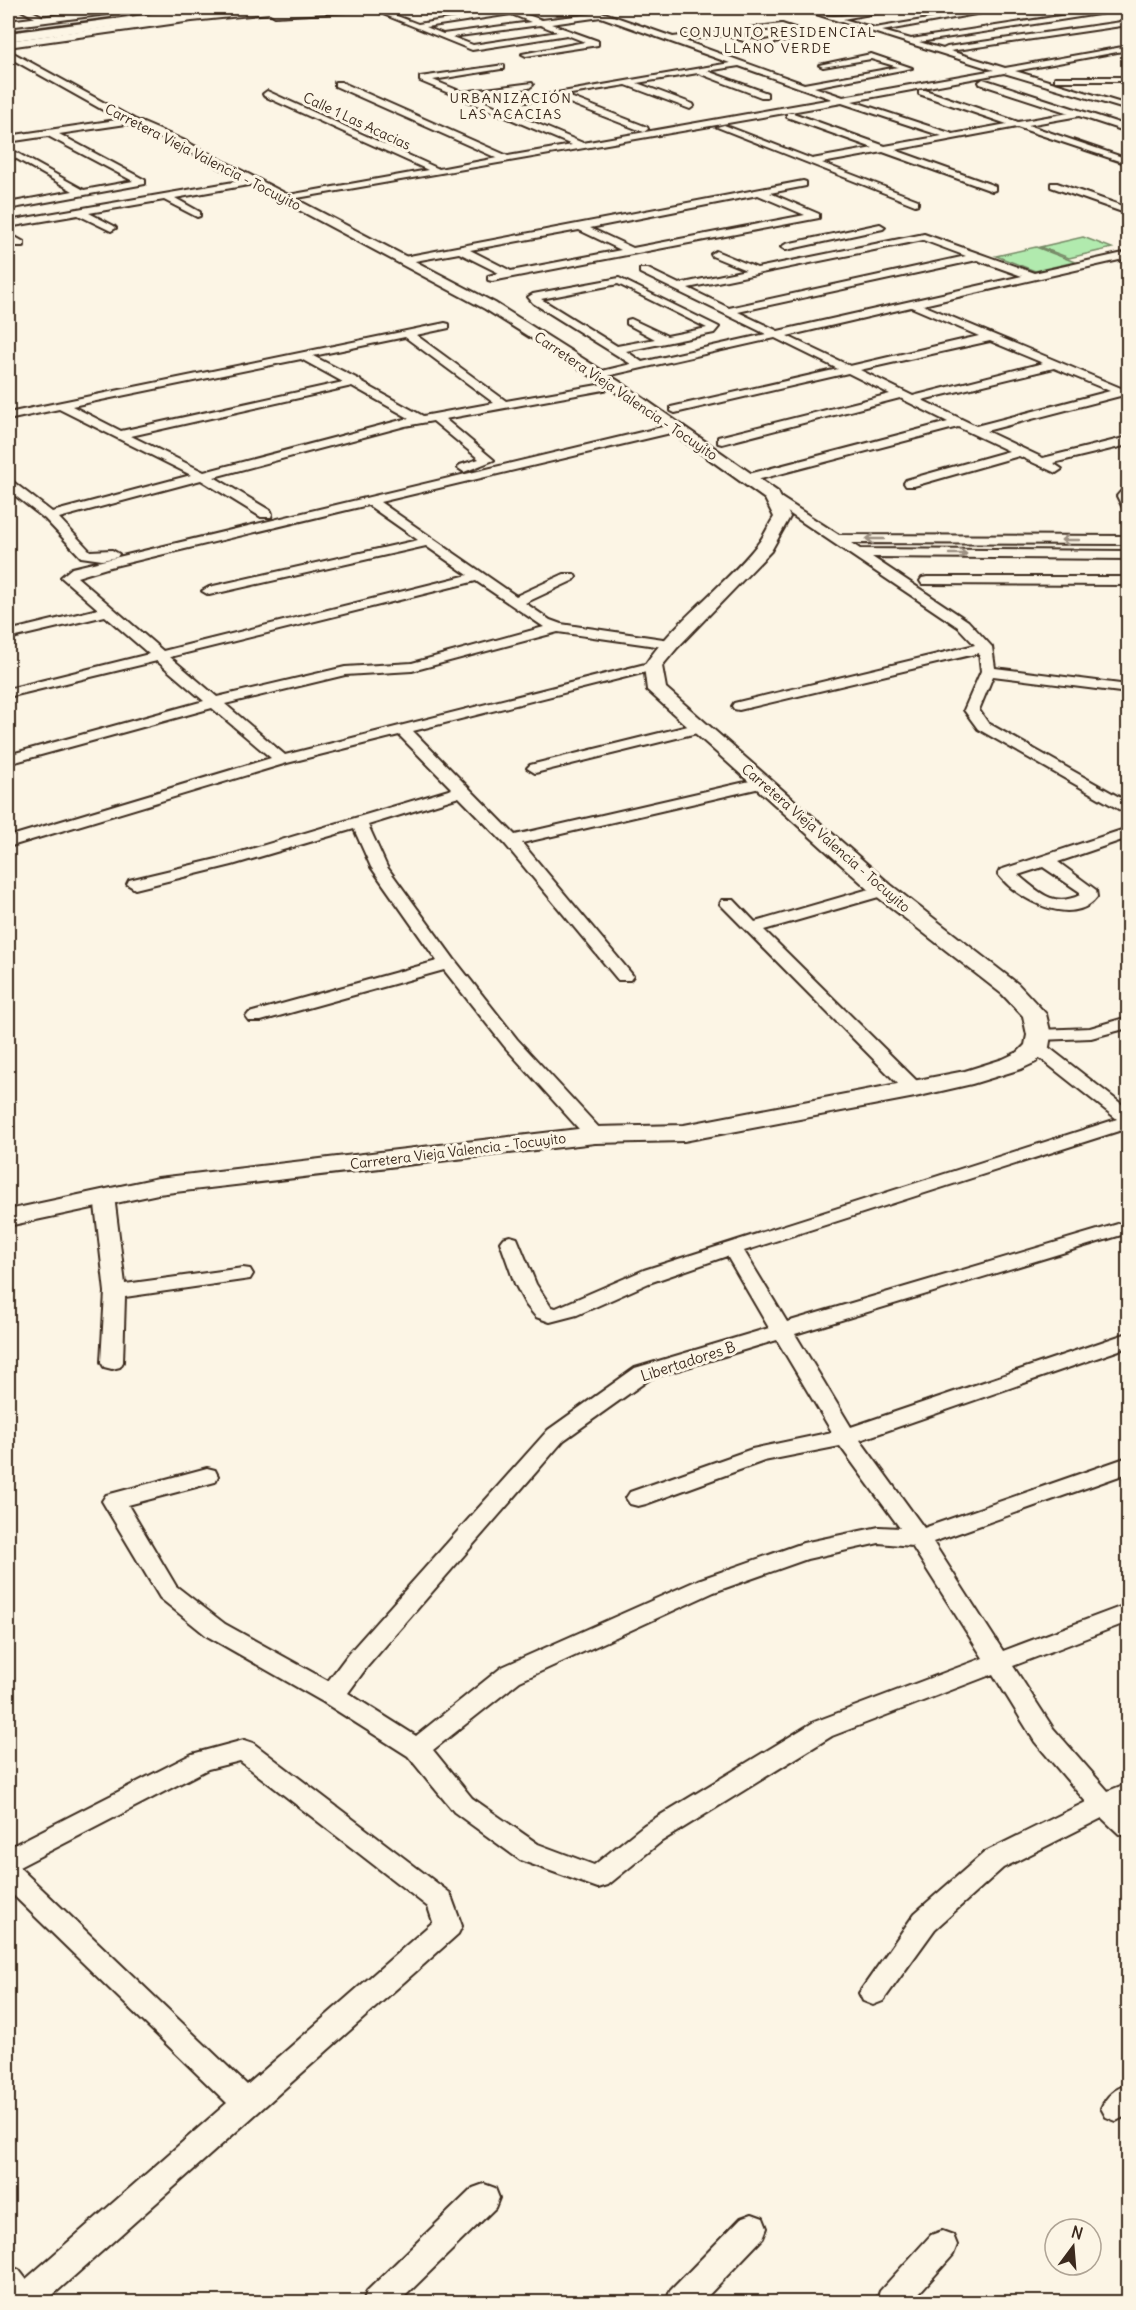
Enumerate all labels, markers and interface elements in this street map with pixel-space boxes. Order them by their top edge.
district label: CONJUNTO RESIDENCIAL LLANO VERDE [679,23,877,57]
street label: Calle 1 Las Acacias [300,88,414,154]
district label: URBANIZACIÓN LAS ACACIAS [450,89,572,123]
street label: Carretera Vieja Valencia - Tocuyito [102,100,304,214]
street label: Carretera Vieja Valencia - Tocuyito [531,328,721,464]
one-way arrow [866,533,886,545]
one-way arrow [1061,534,1081,546]
one-way arrow [947,548,967,560]
street label: Carretera Vieja Valencia - Tocuyito [738,760,914,916]
street label: Carretera Vieja Valencia - Tocuyito [349,1129,567,1173]
street label: Libertadores B [638,1337,738,1385]
north arrow [1043,2217,1103,2277]
text: N [1069,2221,1085,2244]

